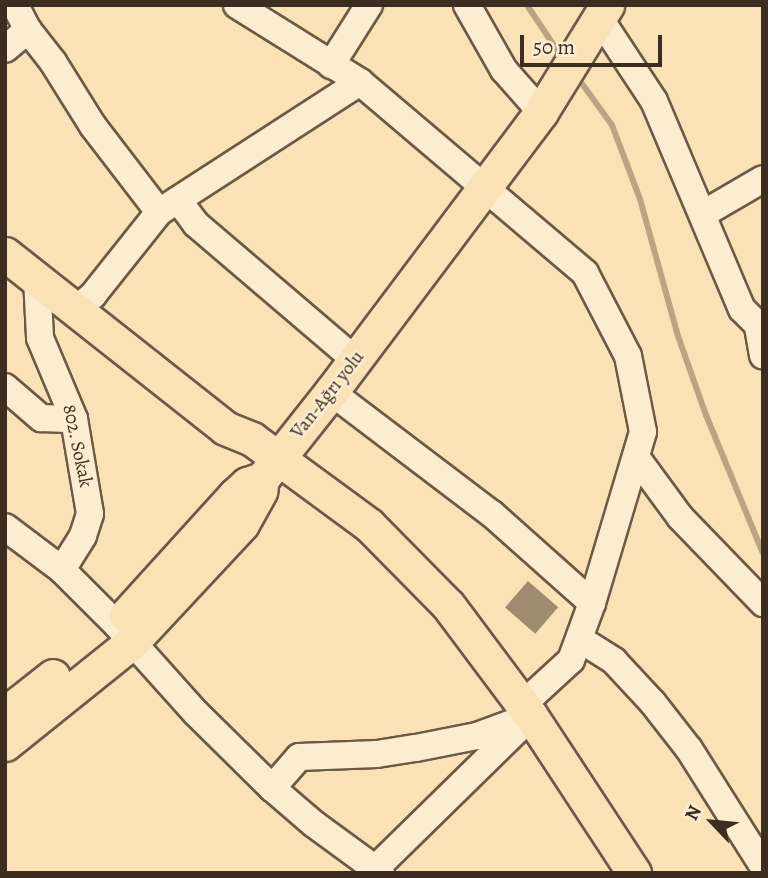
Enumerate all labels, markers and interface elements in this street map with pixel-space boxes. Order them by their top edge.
scale bar [523,21,665,65]
text: 50 m [533,33,575,61]
street label: Van-Ağrı yolu [287,347,369,443]
street label: 802. Sokak [57,402,97,490]
north arrow [677,787,747,857]
text: N [678,801,708,825]

